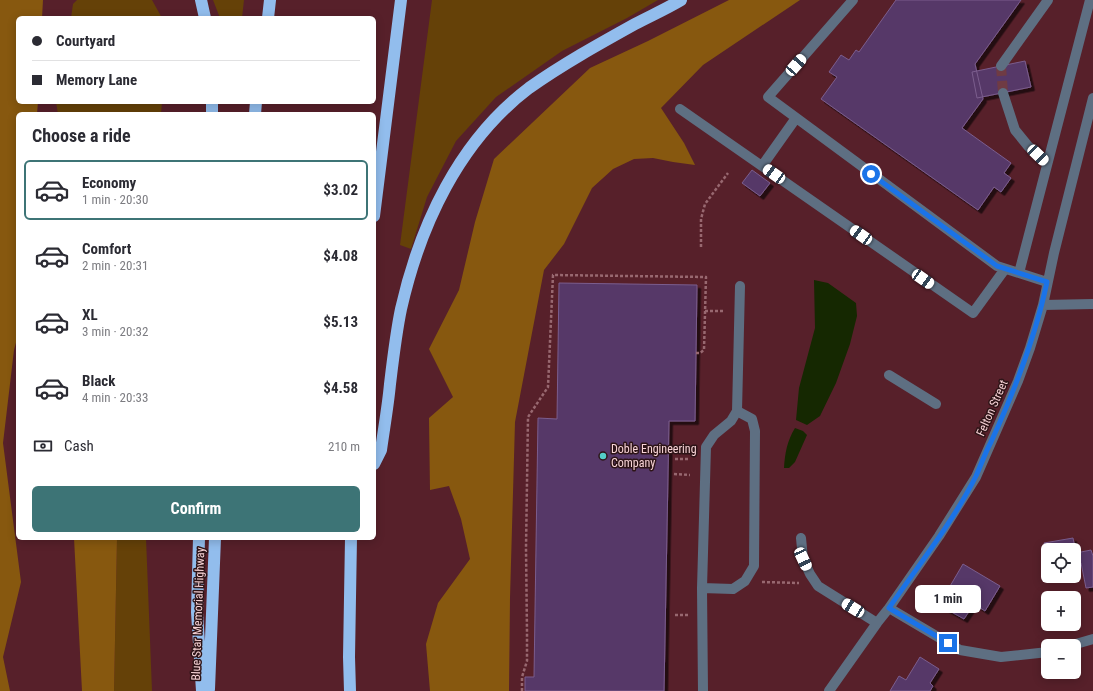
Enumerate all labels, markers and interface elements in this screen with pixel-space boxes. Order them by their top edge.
text: Courtyard [56,32,115,50]
car [784,52,808,78]
text: Memory Lane [56,71,137,89]
text: Choose a ride [32,125,131,146]
car [1025,142,1051,168]
car [761,162,787,186]
route start [862,165,880,183]
icon: car [34,172,70,208]
text: Economy [82,174,136,192]
text: $3.02 [323,181,358,199]
text: 1 min · 20:30 [82,192,148,207]
car [848,223,874,247]
icon: car [34,238,70,274]
text: Comfort [82,240,131,258]
text: $4.08 [323,247,358,265]
text: 2 min · 20:31 [82,258,148,273]
car [910,267,936,291]
icon: car [34,304,70,340]
text: XL [82,306,98,324]
text: $5.13 [323,313,358,331]
text: 3 min · 20:32 [82,324,148,339]
icon: car [34,370,70,406]
text: Black [82,372,115,390]
street label: Felton Street [973,377,1011,438]
text: $4.58 [323,379,358,397]
text: 4 min · 20:33 [82,390,148,405]
icon: cash [32,435,54,457]
text: Cash [64,437,94,455]
text: 210 m [328,439,360,454]
place label: Doble Engineering Company [611,442,697,470]
marker: Doble Engineering Company [598,451,608,461]
button: Confirm [32,486,360,532]
map controls [1041,543,1081,679]
button: locate [1041,543,1081,583]
car [792,546,814,572]
street label: Blue Star Memorial Highway [189,547,207,681]
callout: 1 min [915,585,981,613]
text: 1 min [934,591,962,606]
button: + [1041,591,1081,631]
car [840,597,866,619]
route end [939,634,957,652]
button: − [1041,639,1081,679]

